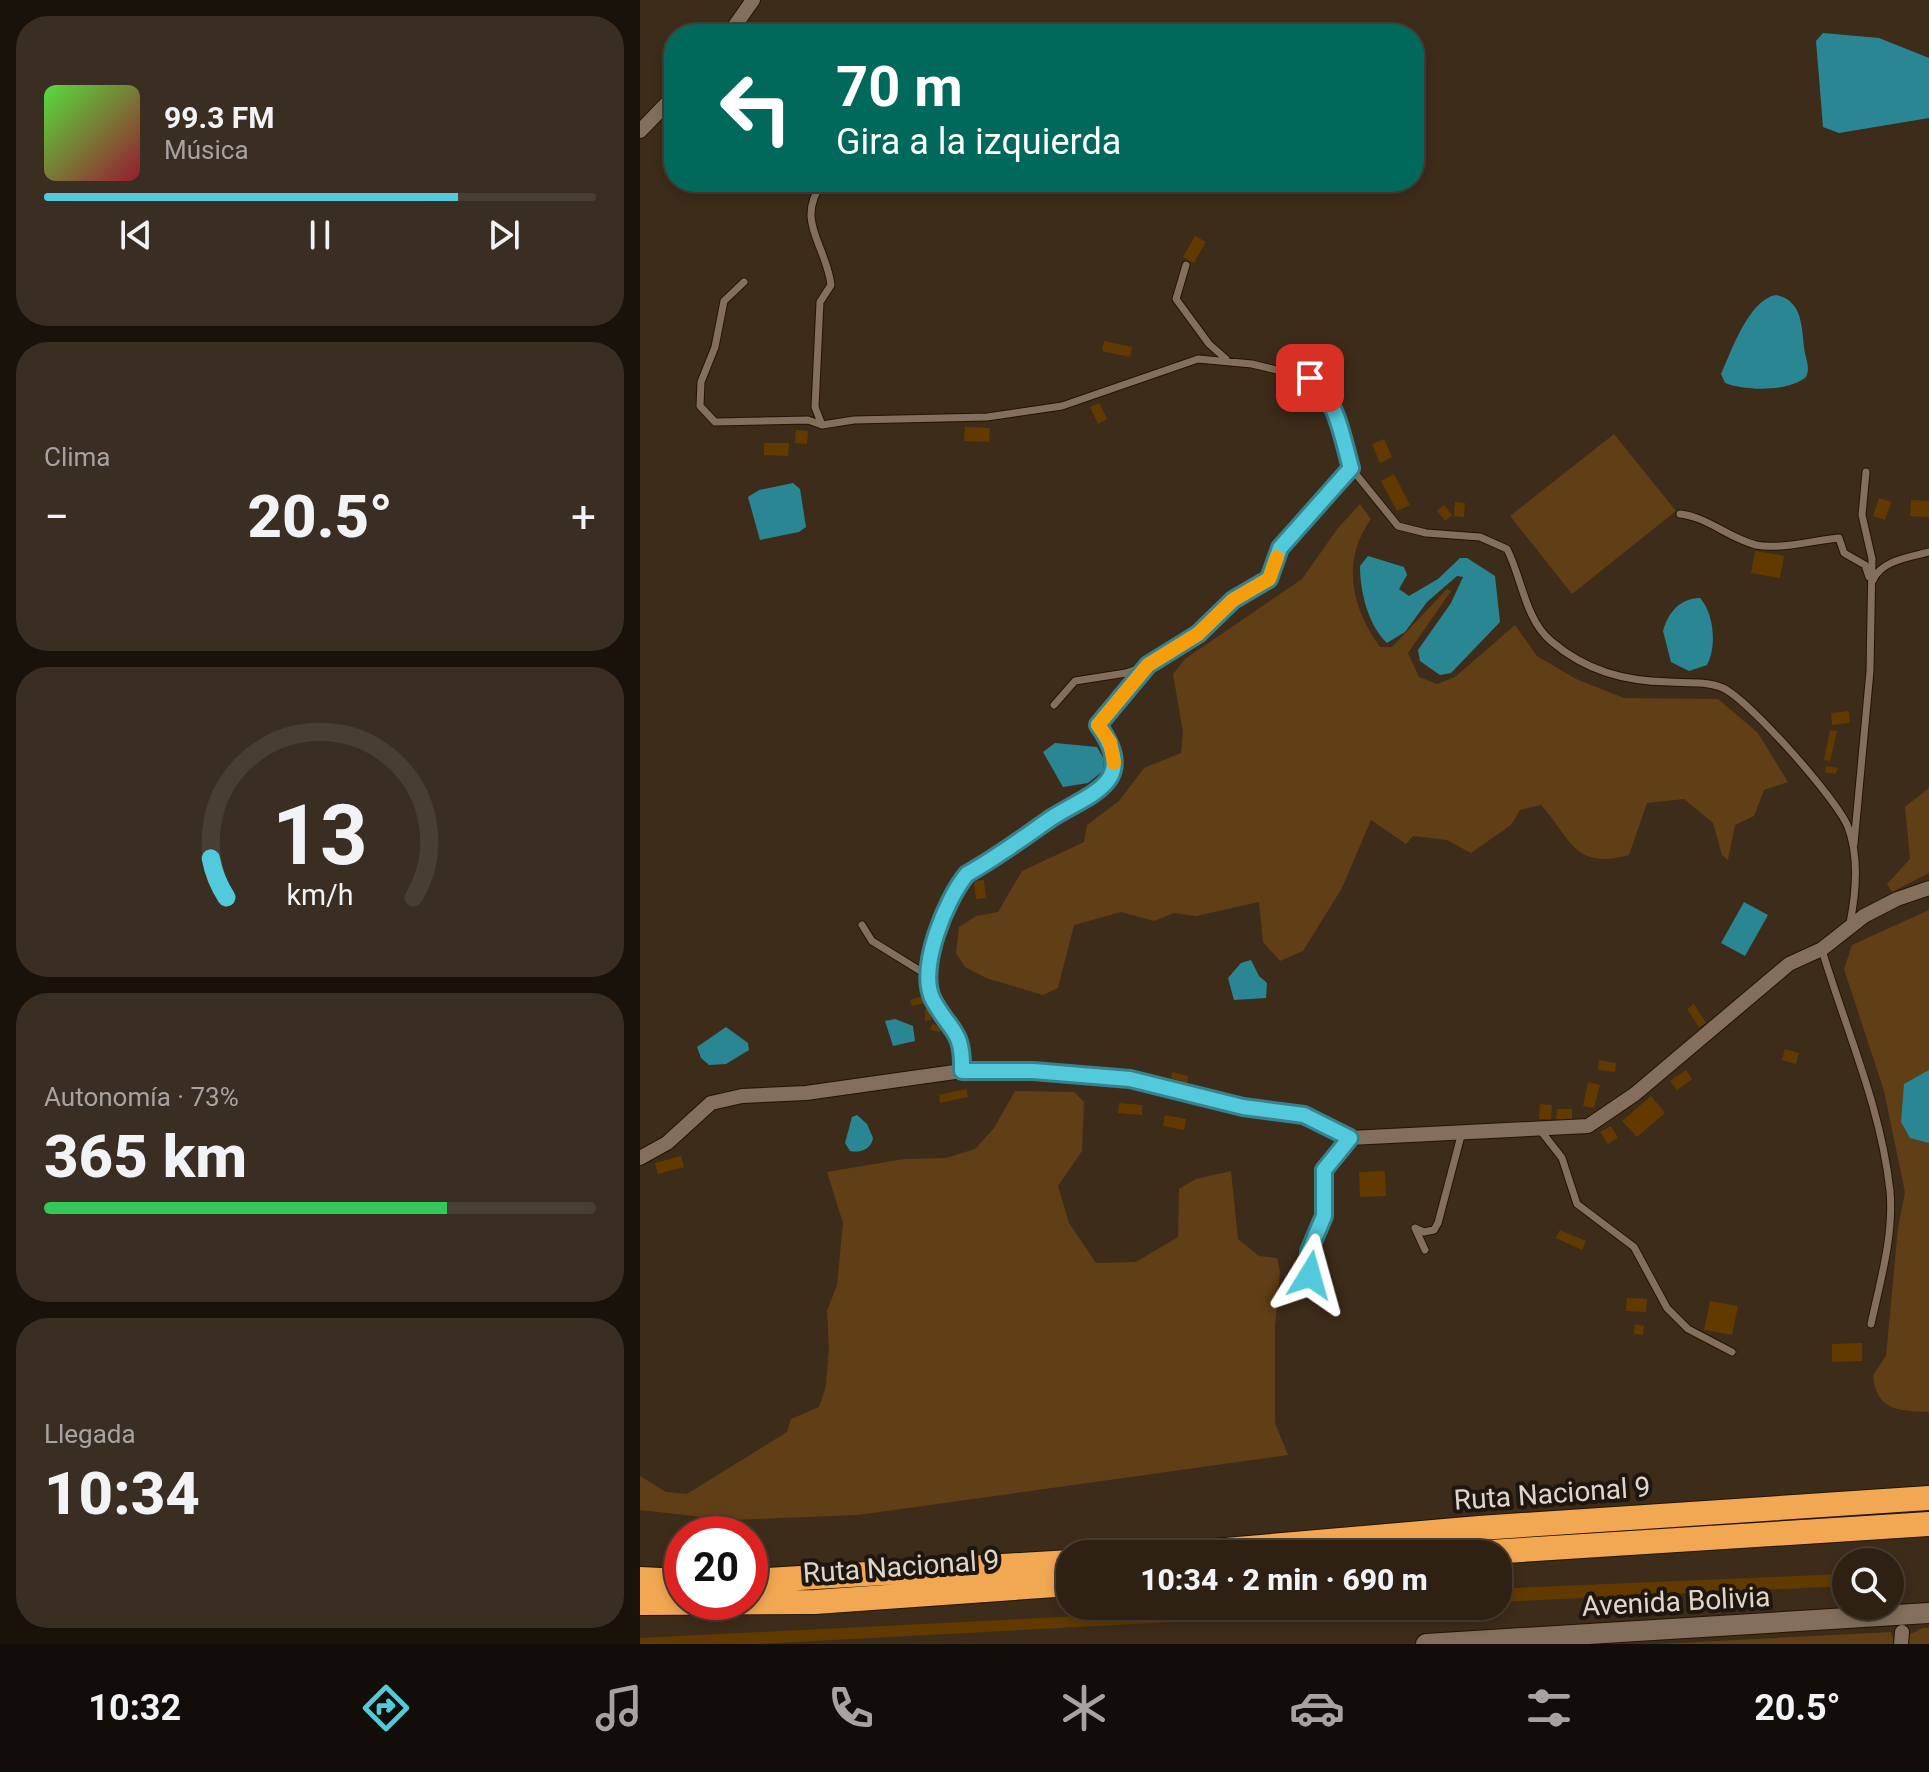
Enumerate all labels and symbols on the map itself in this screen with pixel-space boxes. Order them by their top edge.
pin [1276,344,1344,412]
position arrow [1268,1233,1352,1317]
street label: Ruta Nacional 9 [1453,1470,1651,1517]
speed limit sign: 20 [664,1516,768,1620]
street label: Ruta Nacional 9 [802,1543,1000,1590]
street label: Avenida Bolivia [1581,1580,1771,1623]

